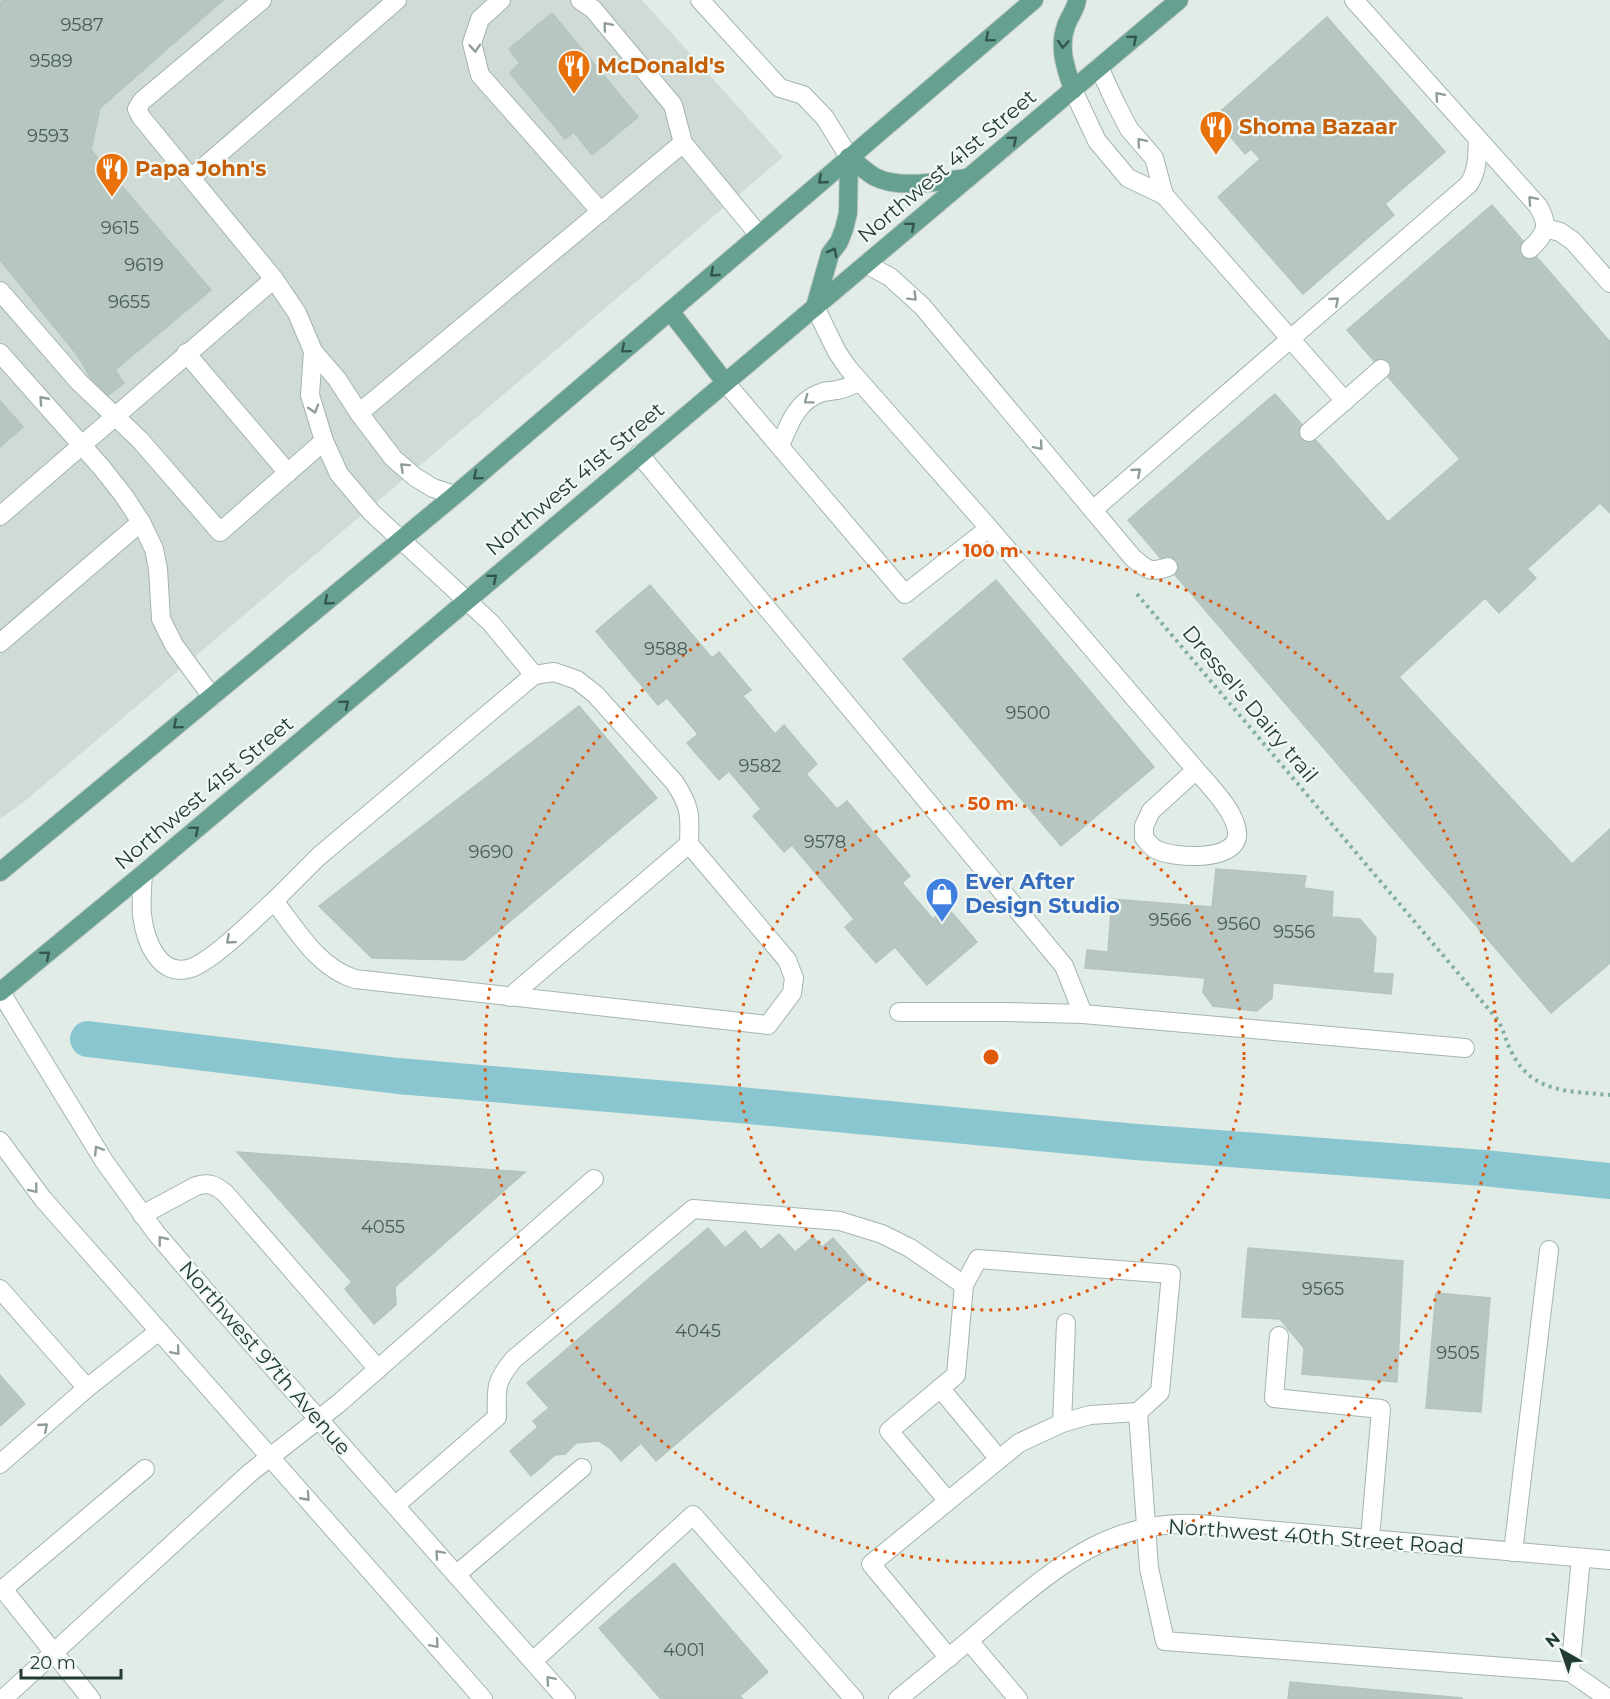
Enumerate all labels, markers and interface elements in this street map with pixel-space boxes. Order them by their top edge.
house number: 9587 [60,14,104,36]
one-way arrow [603,22,614,33]
one-way arrow [985,31,996,42]
one-way arrow [1126,35,1137,46]
one-way arrow [1056,40,1069,49]
one-way arrow [468,43,481,53]
restaurant icon: McDonald's [556,48,592,95]
house number: 9589 [29,50,73,72]
place label: McDonald's [597,53,725,78]
street label: Northwest 41st Street [852,84,1041,248]
one-way arrow [1435,92,1446,103]
restaurant icon: Shoma Bazaar [1198,109,1234,156]
place label: Shoma Bazaar [1239,114,1397,139]
house number: 9593 [27,125,69,147]
one-way arrow [1006,137,1017,148]
one-way arrow [1137,138,1148,149]
restaurant icon: Papa John's [94,151,130,198]
place label: Papa John's [135,156,266,181]
one-way arrow [818,173,829,184]
one-way arrow [1528,196,1539,207]
house number: 9615 [101,217,139,239]
one-way arrow [904,222,915,233]
one-way arrow [826,247,838,258]
house number: 9619 [124,254,164,276]
one-way arrow [710,266,721,277]
one-way arrow [906,290,917,301]
house number: 9655 [108,291,150,313]
one-way arrow [1328,297,1338,308]
one-way arrow [621,342,632,353]
one-way arrow [804,393,815,404]
one-way arrow [39,397,50,407]
street label: Northwest 41st Street [480,397,669,561]
one-way arrow [307,403,319,414]
one-way arrow [1032,439,1043,450]
one-way arrow [400,463,411,474]
one-way arrow [473,468,484,479]
one-way arrow [1131,468,1141,479]
text: 100 m [963,540,1019,562]
one-way arrow [486,574,497,585]
one-way arrow [323,593,334,604]
street label: Dressel's Dairy trail [1177,620,1323,787]
house number: 9588 [644,638,688,660]
one-way arrow [338,700,349,711]
house number: 9500 [1006,702,1050,724]
street label: Northwest 41st Street [109,711,298,875]
one-way arrow [173,718,184,729]
house number: 9582 [739,755,781,777]
text: 50 m [968,793,1014,815]
one-way arrow [188,826,199,837]
house number: 9578 [804,831,846,853]
house number: 9690 [469,841,513,863]
place label: Ever After Design Studio [965,869,1120,918]
shop icon: Ever After Design Studio [924,876,960,923]
house number: 9566 [1148,909,1192,931]
house number: 9560 [1217,913,1261,935]
house number: 9556 [1273,921,1315,943]
one-way arrow [226,933,237,944]
one-way arrow [39,951,50,962]
centre of rings [981,1047,1001,1067]
one-way arrow [93,1146,105,1156]
one-way arrow [27,1182,38,1193]
house number: 4055 [361,1216,405,1238]
one-way arrow [159,1236,170,1247]
street label: Northwest 97th Avenue [174,1256,356,1460]
house number: 9565 [1302,1278,1344,1300]
house number: 4045 [675,1320,721,1342]
house number: 9505 [1436,1342,1480,1364]
one-way arrow [169,1344,180,1355]
one-way arrow [37,1423,48,1434]
one-way arrow [299,1491,310,1501]
street label: Northwest 40th Street Road [1167,1514,1465,1559]
one-way arrow [435,1550,446,1561]
north arrow [1532,1621,1592,1681]
text: N [1542,1628,1564,1651]
one-way arrow [428,1637,439,1648]
house number: 4001 [663,1639,705,1661]
scale bar [21,1642,122,1680]
text: 20 m [30,1652,76,1674]
one-way arrow [546,1676,557,1687]

